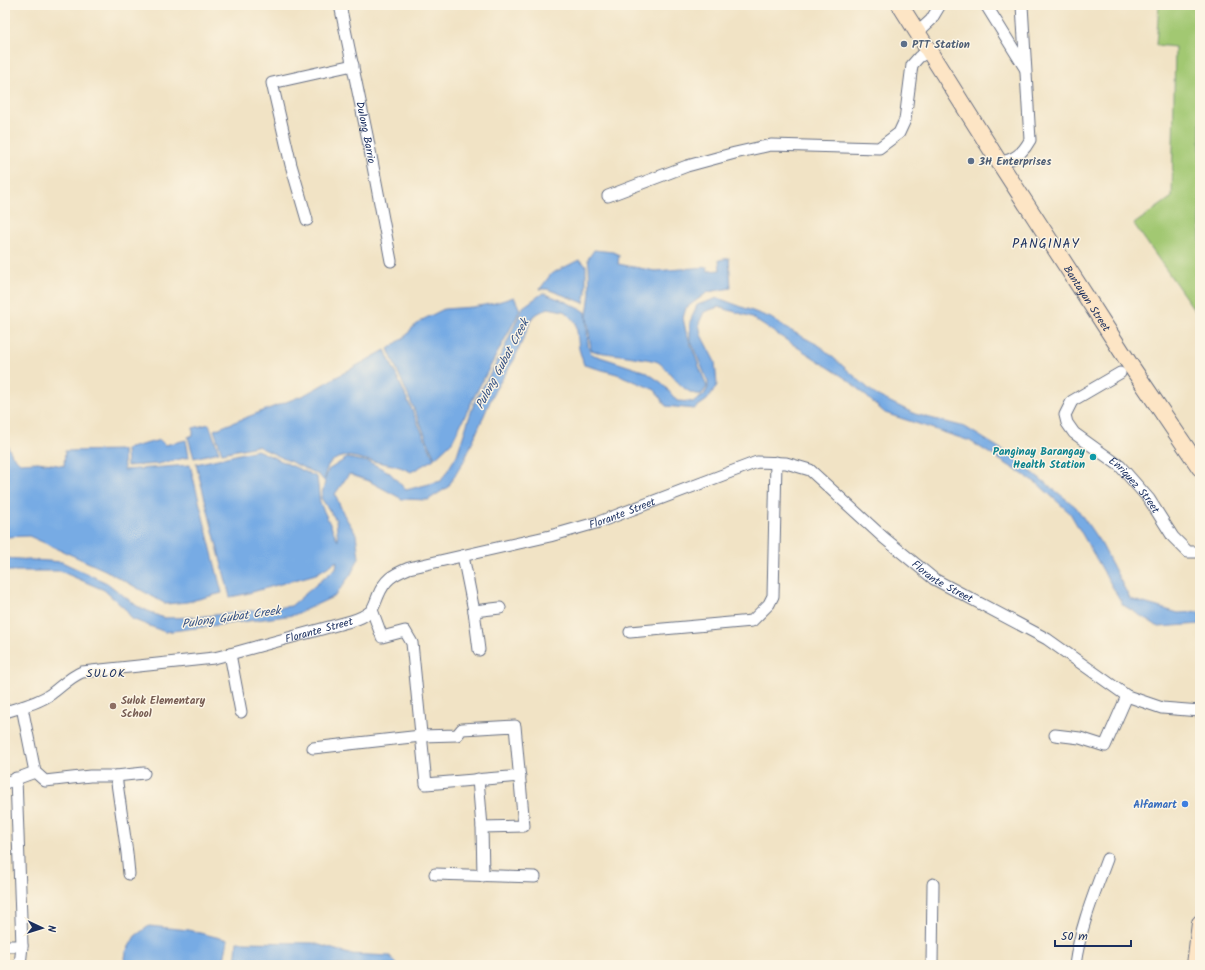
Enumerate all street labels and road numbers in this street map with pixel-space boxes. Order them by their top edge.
street label: Dulong Barrio [350,100,380,165]
street label: Bantayan Street [1058,262,1115,336]
street label: Enriquez Street [1104,453,1164,518]
street label: Florante Street [587,493,659,534]
street label: Florante Street [907,556,977,609]
street label: Florante Street [283,613,356,649]

